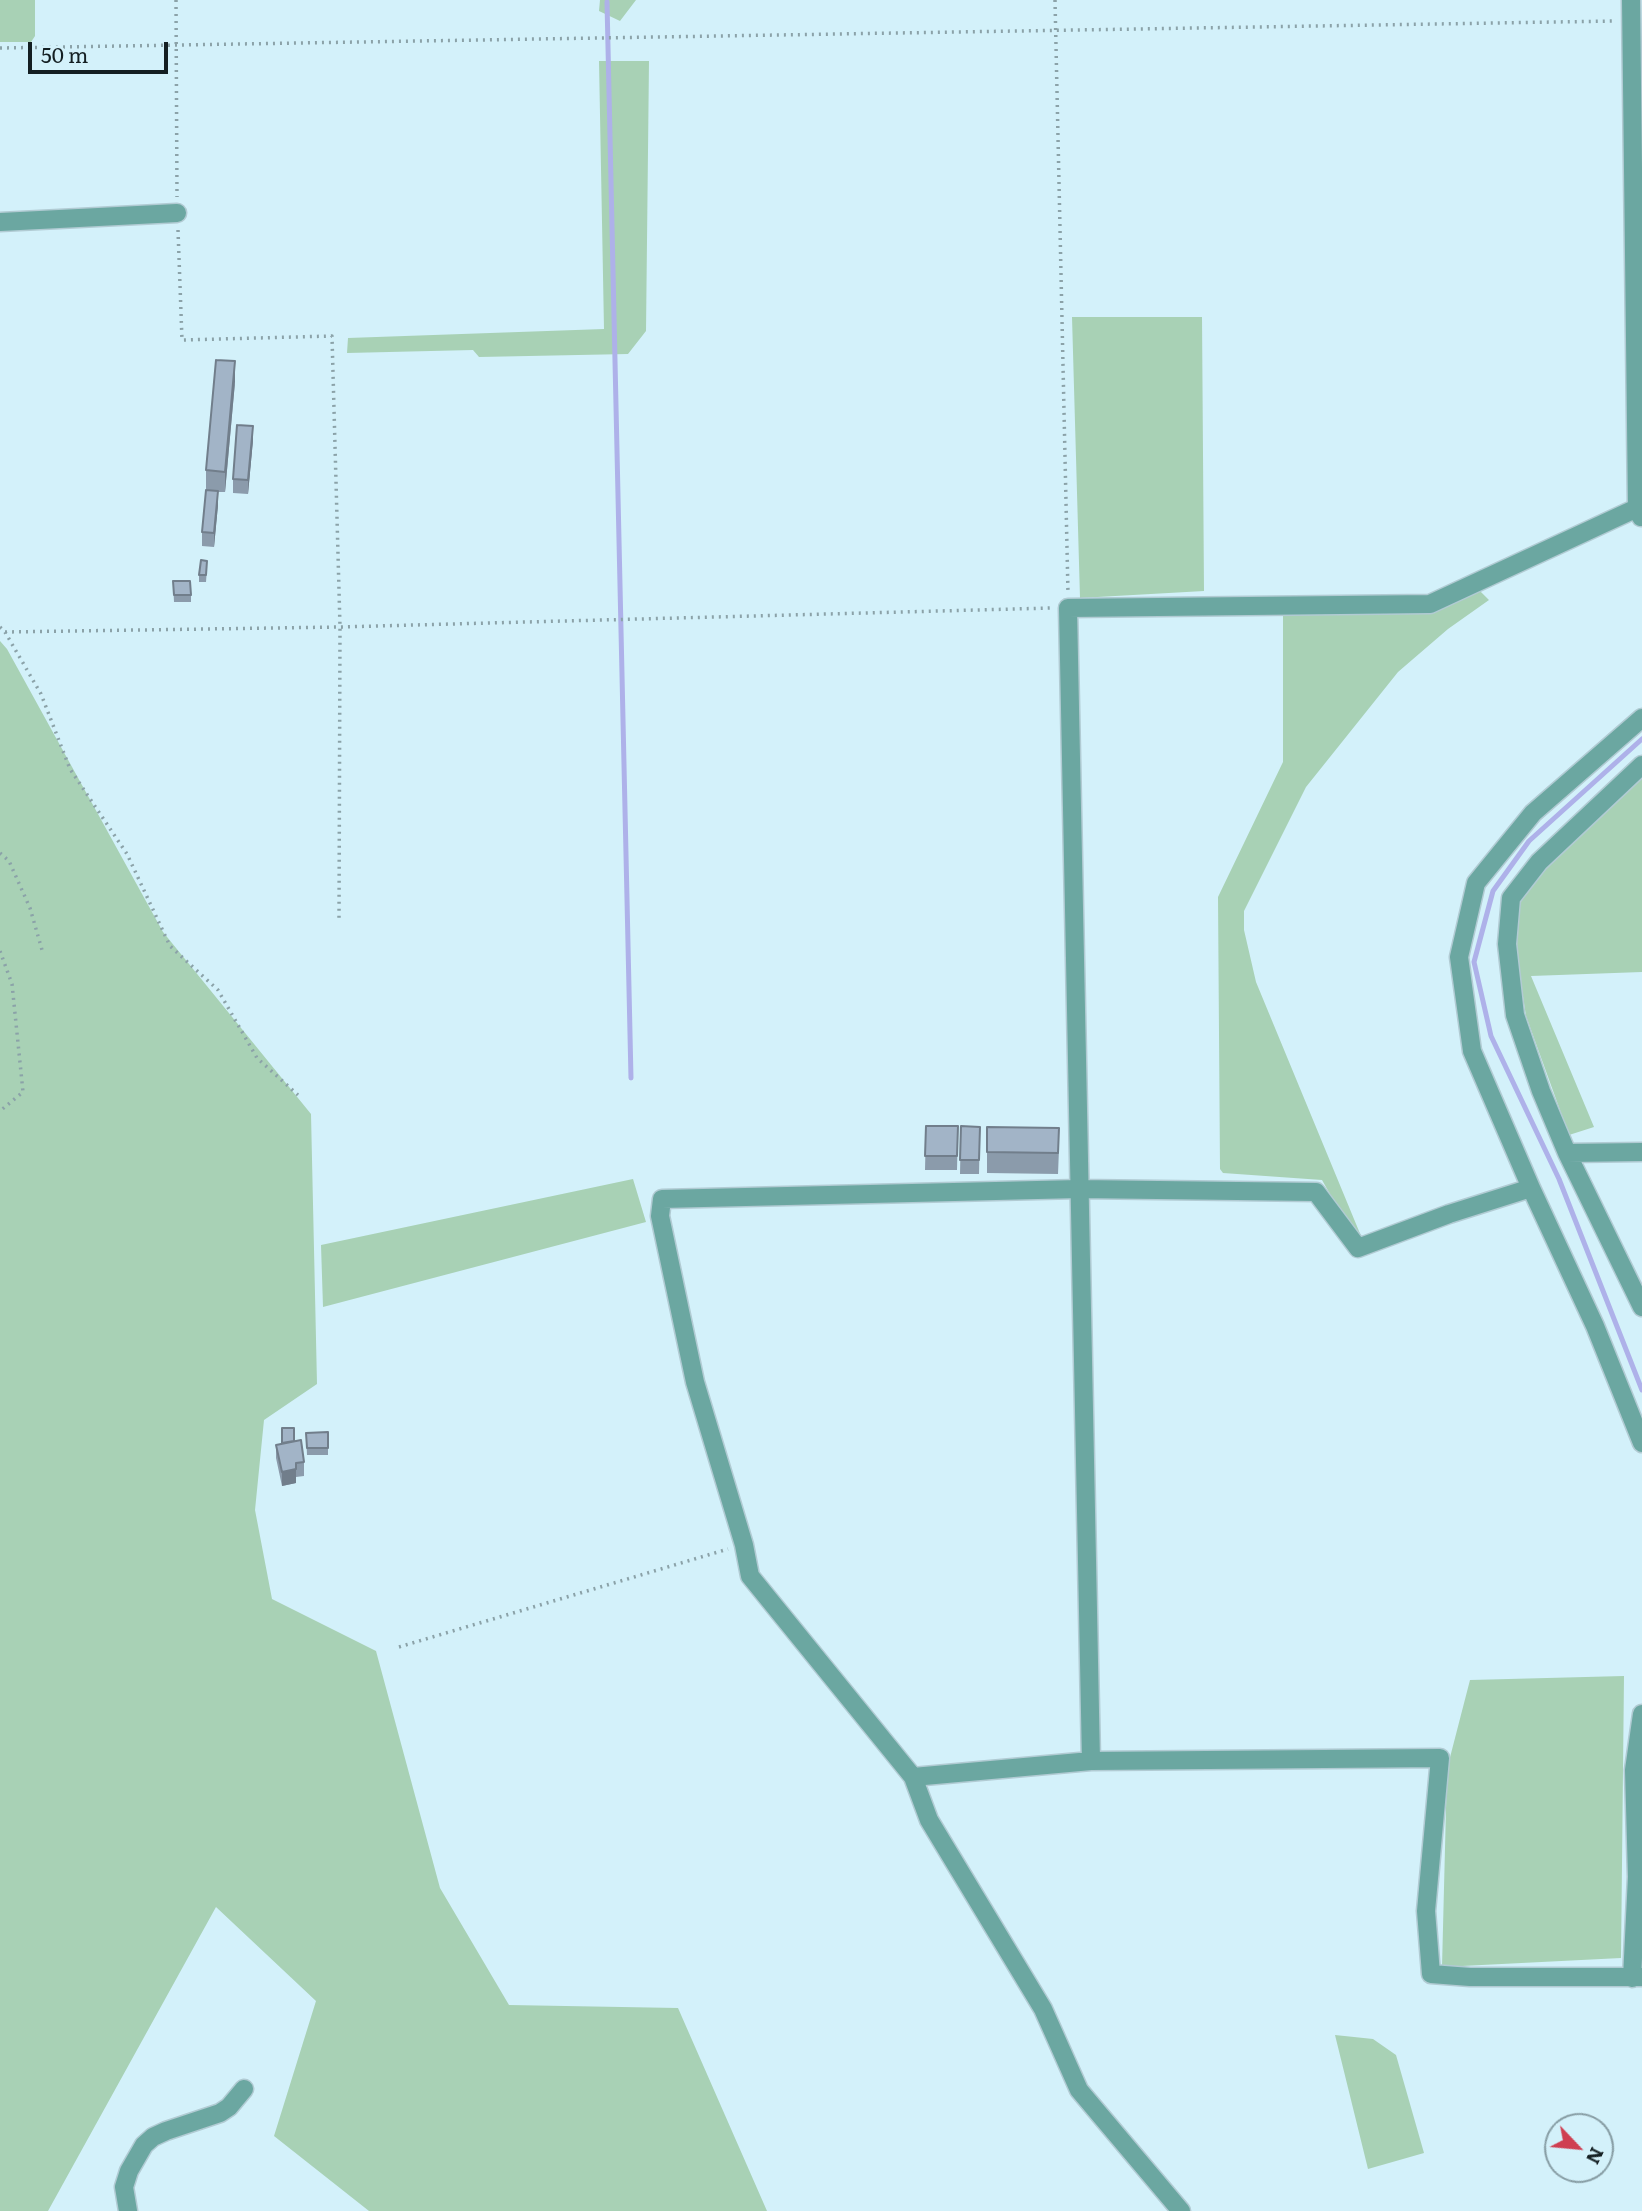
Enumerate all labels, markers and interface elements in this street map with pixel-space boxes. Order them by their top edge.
scale bar [32,28,172,72]
text: 50 m [41,38,88,69]
north arrow [1544,2113,1614,2183]
text: N [1580,2143,1612,2170]

